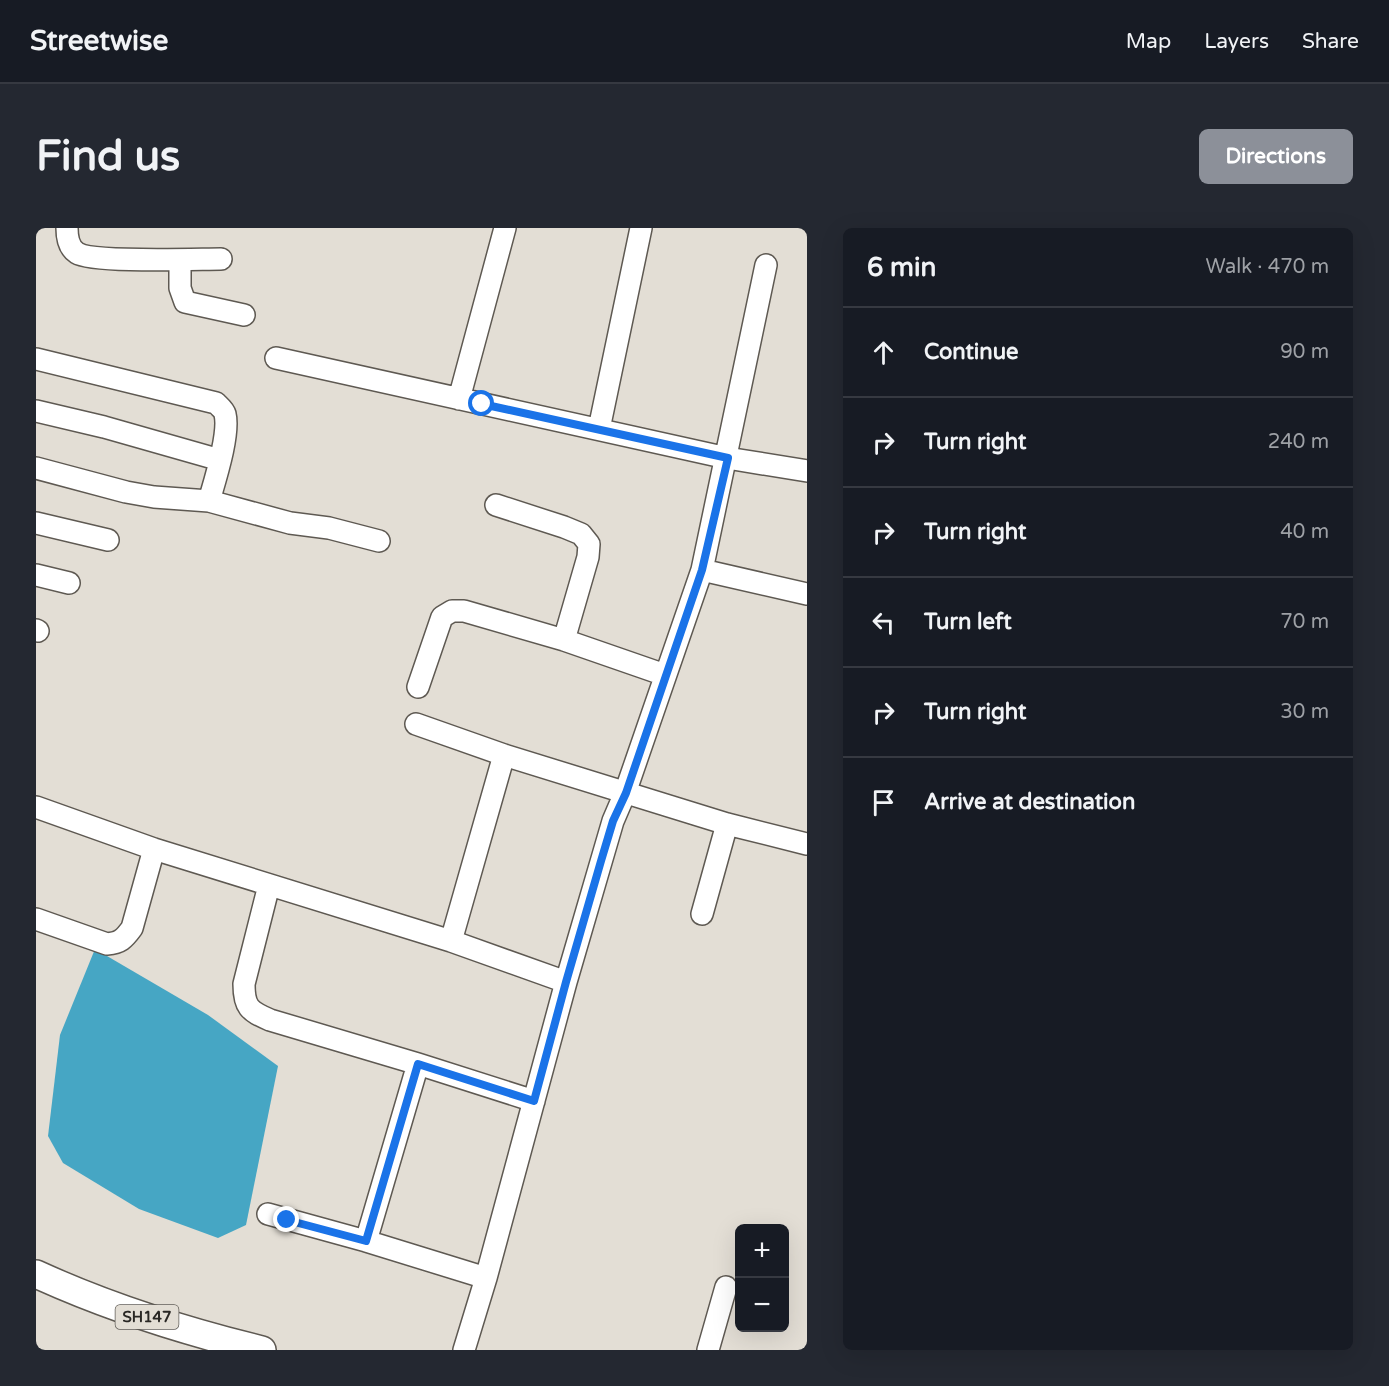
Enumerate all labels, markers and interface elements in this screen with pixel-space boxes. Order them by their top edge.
text: Streetwise [30,24,168,58]
text: Map [1126,29,1171,54]
text: Layers [1204,29,1269,54]
text: Share [1302,29,1359,54]
button: Directions [1199,129,1353,184]
text: Find us [36,131,180,182]
text: 6 min [867,252,936,283]
text: Walk · 470 m [1206,255,1329,279]
icon: ahead [867,336,900,369]
text: Continue [924,339,1019,365]
text: 90 m [1280,340,1329,364]
route start [468,390,494,416]
icon: right [867,426,900,459]
text: Turn right [924,429,1026,455]
text: 240 m [1268,430,1329,454]
icon: right [867,516,900,549]
text: Turn right [924,519,1026,545]
text: 40 m [1280,520,1329,544]
icon: left [867,606,900,639]
text: Turn left [924,609,1012,635]
text: 70 m [1280,610,1329,634]
icon: right [867,696,900,729]
text: Turn right [924,699,1026,725]
text: 30 m [1280,700,1329,724]
icon: arrive [867,786,900,819]
text: Arrive at destination [924,789,1135,815]
route end [273,1206,299,1232]
map controls [735,1224,789,1332]
button: + [735,1224,789,1278]
button: − [735,1278,789,1332]
road number: SH147 [116,1305,178,1329]

